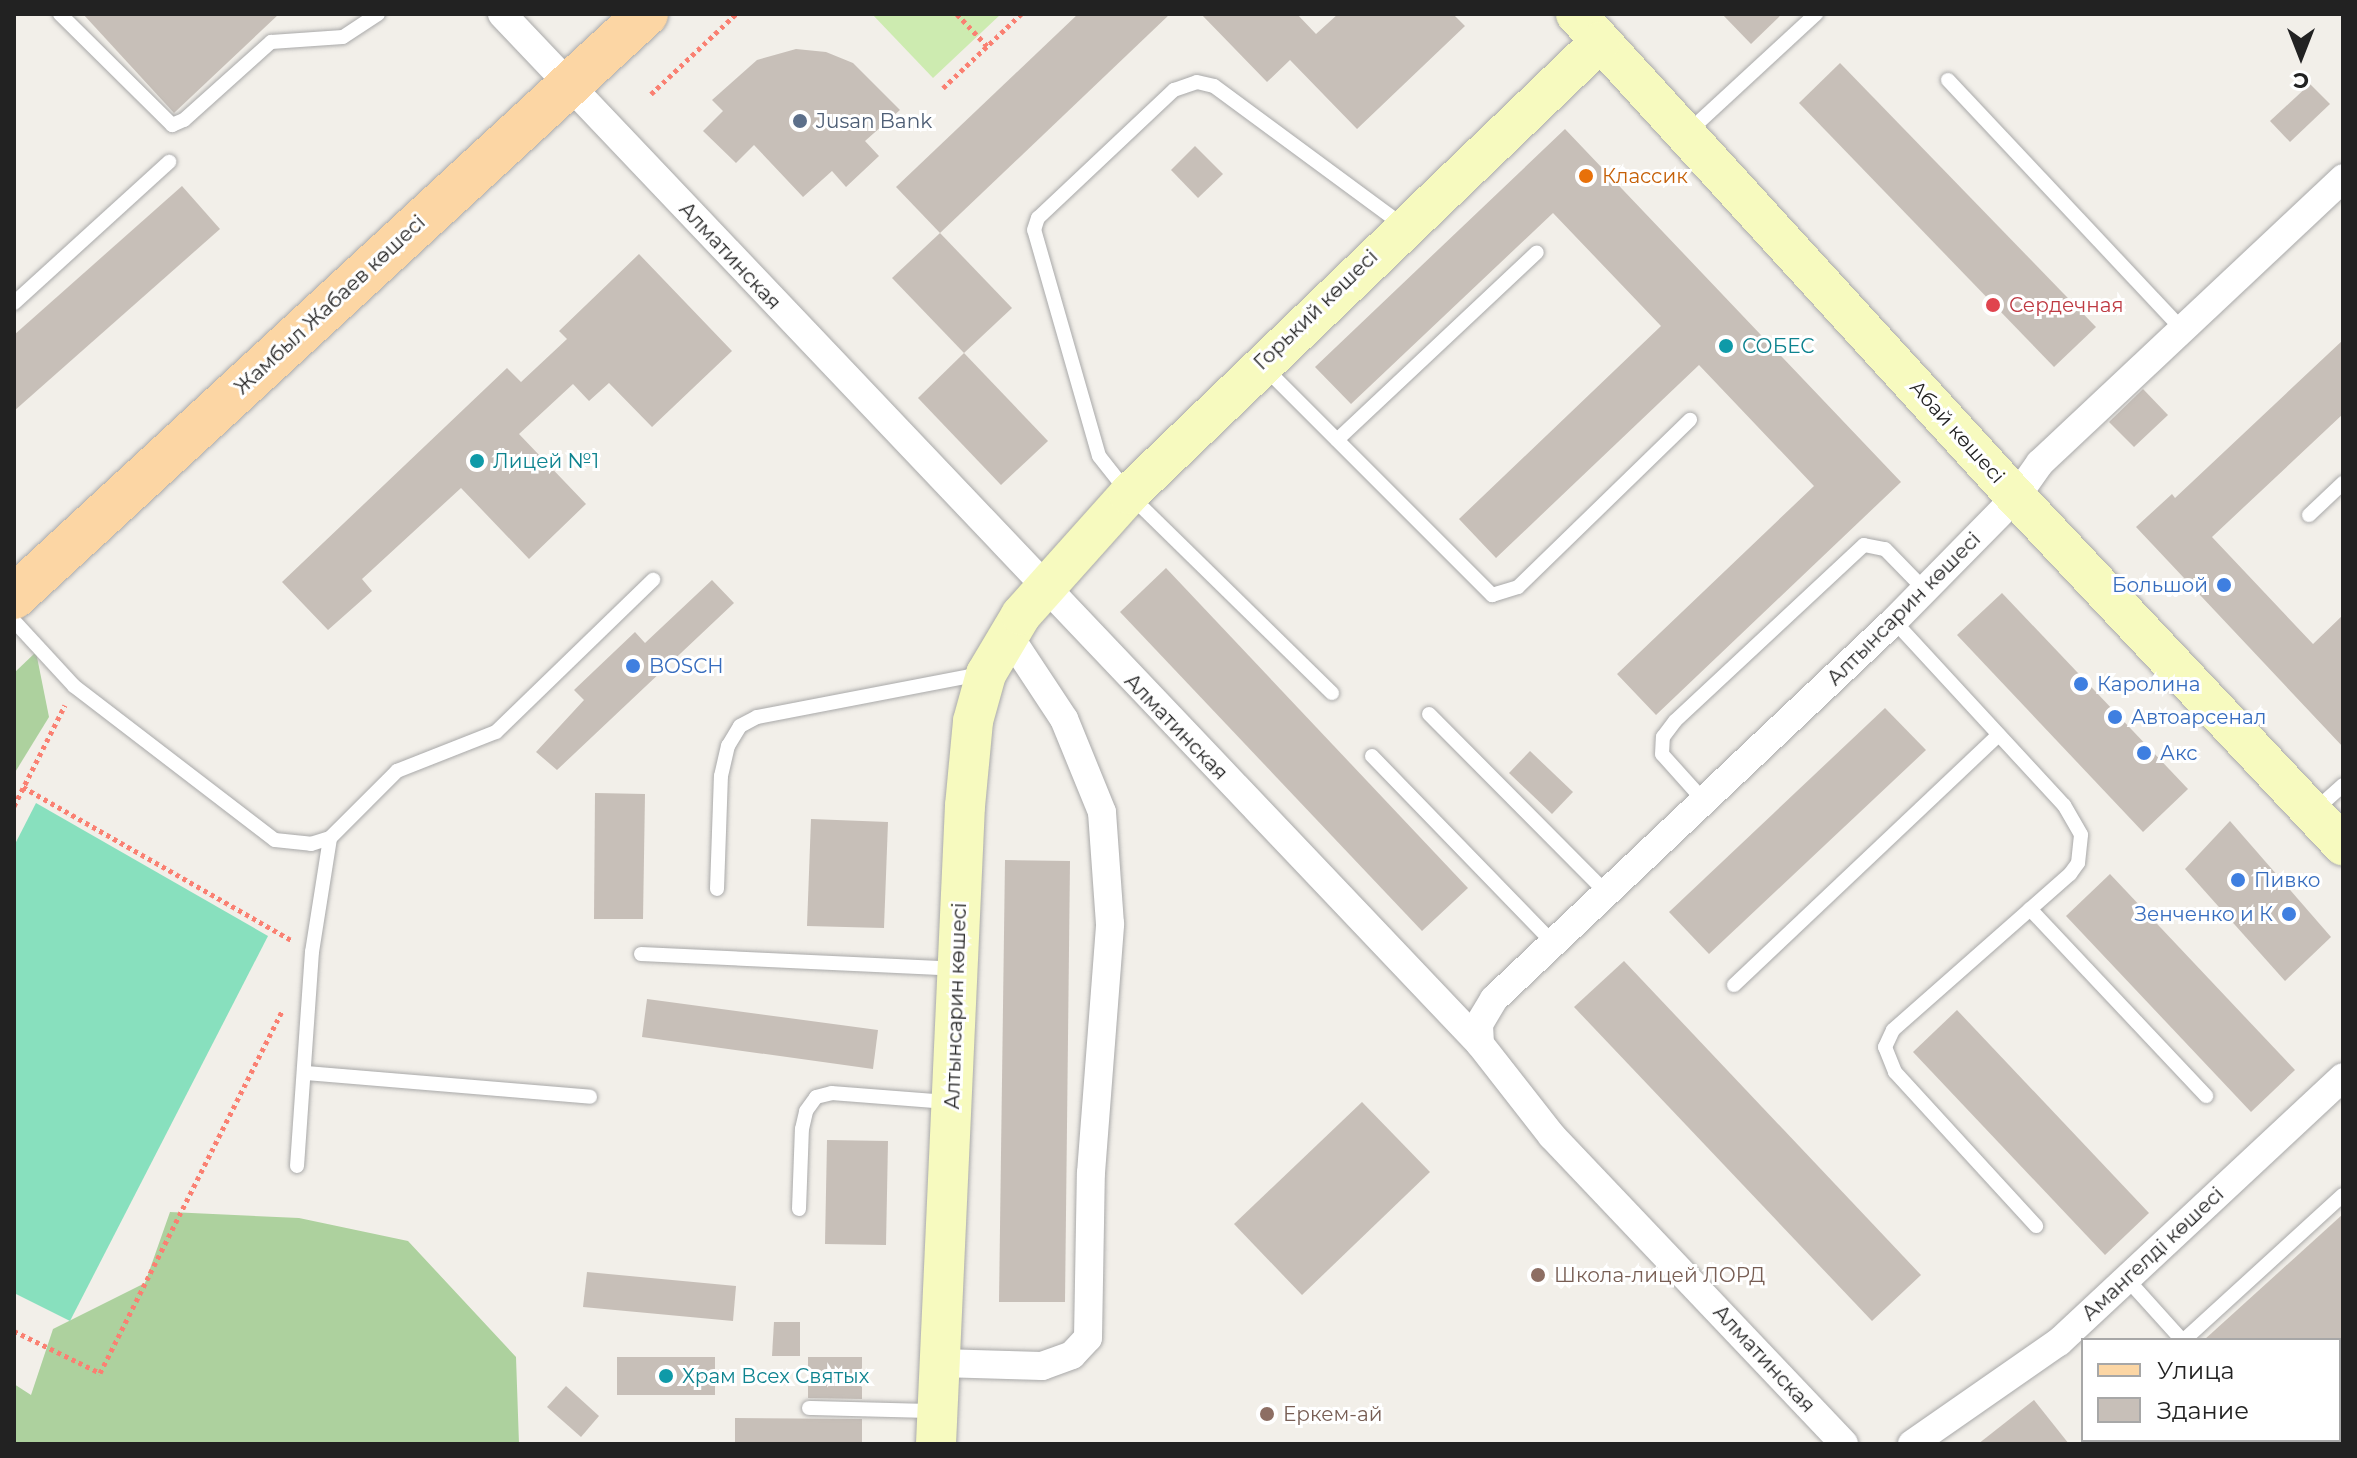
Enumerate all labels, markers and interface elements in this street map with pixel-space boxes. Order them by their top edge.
north arrow [2261,16,2341,96]
text: С [2293,67,2309,94]
place label: Jusan Bank [816,109,932,133]
marker: Jusan Bank [791,112,809,130]
place label: Классик [1602,164,1688,188]
marker: Классик [1577,167,1595,185]
street label: Алматинская [674,197,786,315]
street label: Жамбыл Жабаев көшесі [230,210,430,400]
street label: Горький көшесі [1249,245,1383,375]
place label: Сердечная [2009,293,2124,317]
marker: Сердечная [1984,296,2002,314]
place label: СОБЕС [1742,334,1815,358]
marker: СОБЕС [1717,337,1735,355]
street label: Абай көшесі [1905,376,2009,488]
place label: Лицей №1 [493,449,599,473]
marker: Лицей №1 [468,452,486,470]
street label: Алтынсарин көшесі [1822,527,1986,691]
place label: Большой [2112,573,2208,597]
marker: Большой [2215,576,2233,594]
place label: BOSCH [649,654,724,678]
marker: BOSCH [624,657,642,675]
street label: Алматинская [1119,669,1233,785]
place label: Каролина [2097,672,2200,696]
marker: Каролина [2072,675,2090,693]
place label: Автоарсенал [2131,705,2266,729]
marker: Автоарсенал [2106,708,2124,726]
place label: Акс [2160,741,2197,765]
marker: Акс [2135,744,2153,762]
place label: Пивко [2254,868,2320,892]
marker: Пивко [2229,871,2247,889]
street label: Алтынсарин көшесі [940,902,972,1110]
place label: Зенченко и К [2135,902,2273,926]
marker: Зенченко и К [2280,905,2298,923]
street label: Амангелді көшесі [2077,1182,2229,1326]
place label: Школа-лицей ЛОРД [1554,1263,1765,1287]
marker: Школа-лицей ЛОРД [1529,1266,1547,1284]
street label: Алматинская [1708,1300,1820,1418]
legend [2081,1338,2341,1442]
text: Улица [2157,1356,2235,1385]
place label: Храм Всех Святых [682,1364,869,1388]
marker: Храм Всех Святых [657,1367,675,1385]
text: Здание [2157,1396,2249,1425]
place label: Еркем-ай [1283,1402,1382,1426]
marker: Еркем-ай [1258,1405,1276,1423]

